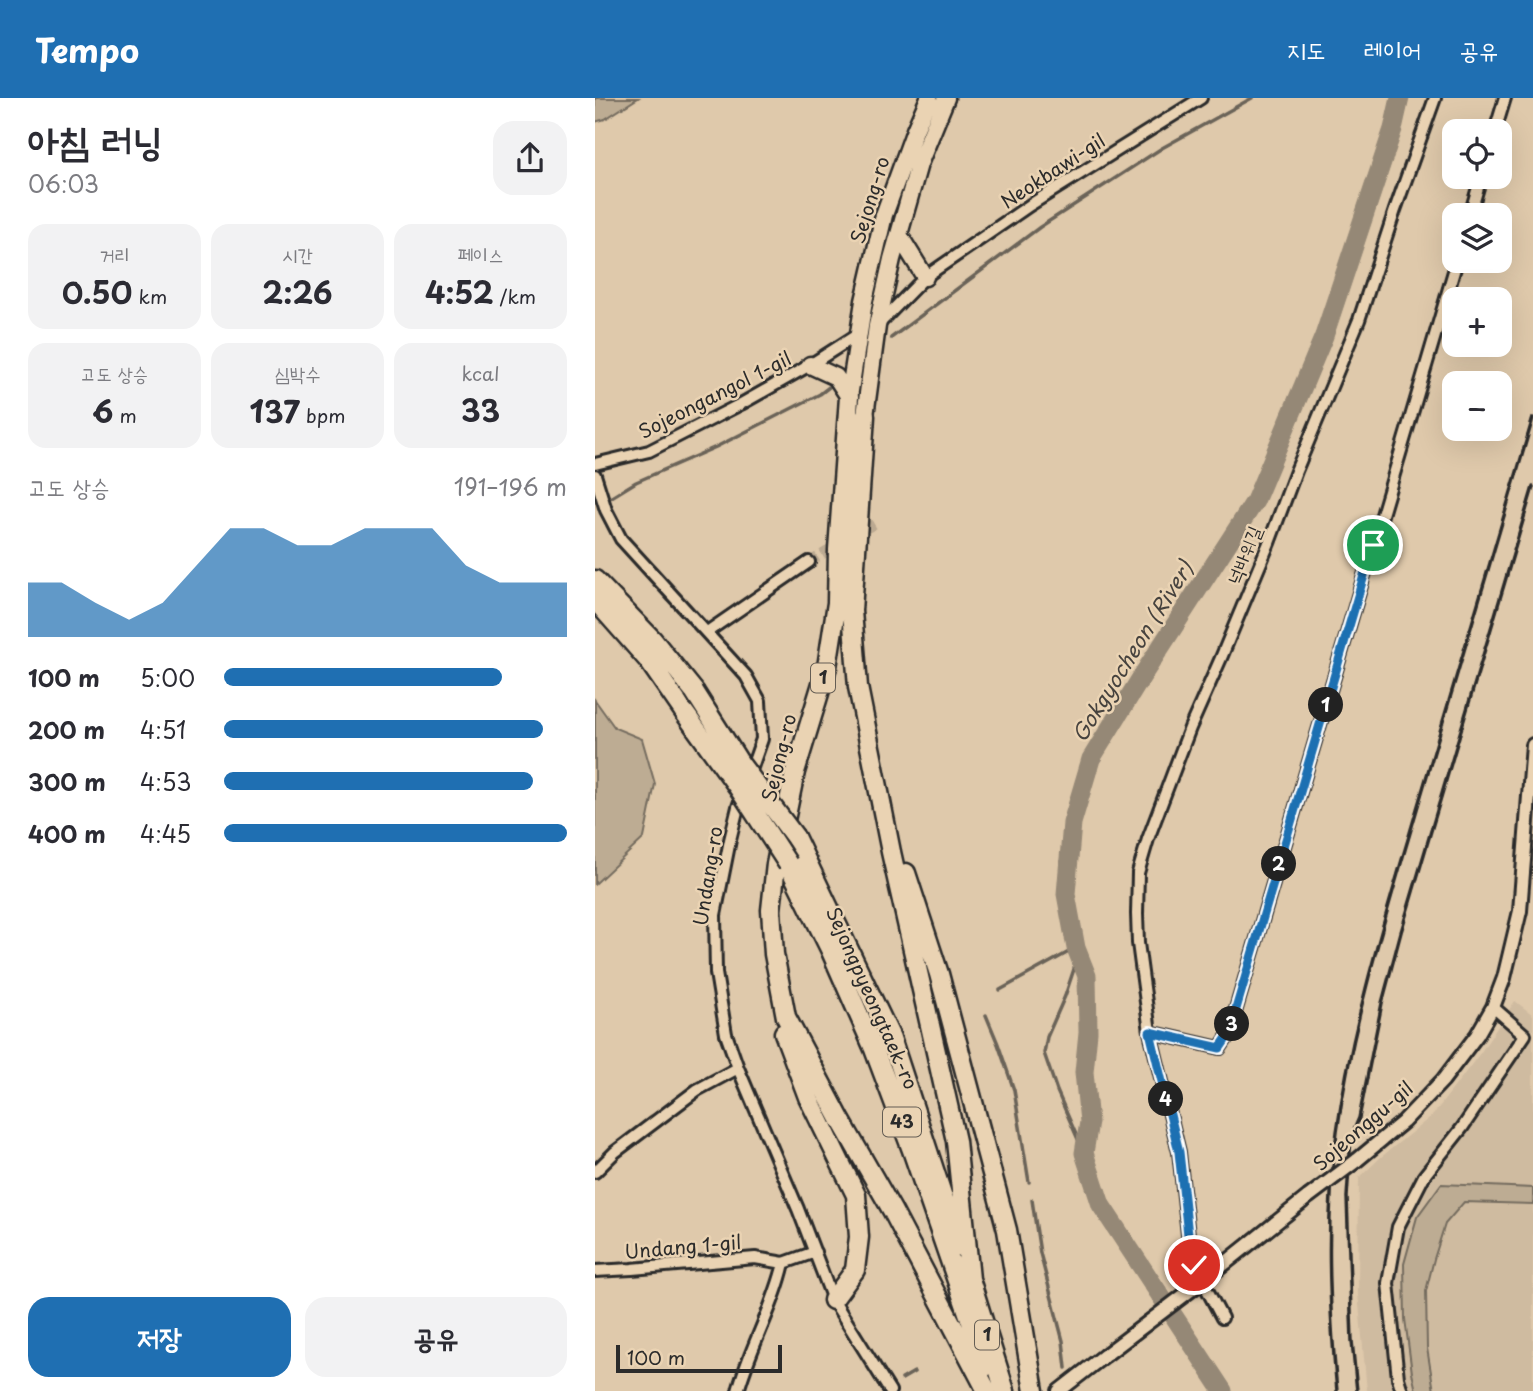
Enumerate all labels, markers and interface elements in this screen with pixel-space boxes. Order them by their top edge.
text: Tempo [35,24,139,74]
text: 지도 [1287,31,1325,67]
text: 레이어 [1363,31,1421,67]
text: 공유 [1459,31,1498,67]
text: 아침 러닝 [28,111,163,168]
map controls [1442,119,1512,441]
button: locate [1442,119,1512,189]
button: share [493,121,567,195]
street label: Neokbawi-gil [995,126,1110,214]
street label: Sejong-ro [843,153,896,247]
text: 06:03 [28,166,99,201]
button: layers [1442,203,1512,273]
text: 거리 [99,240,130,268]
text: 시간 [282,240,313,268]
text: 페이스 [458,240,503,268]
text: 0.50 [62,269,132,314]
text: 2:26 [262,269,333,314]
text: 4:52 [425,269,493,314]
text: km [132,282,167,310]
text: /km [493,282,536,310]
button: + [1442,287,1512,357]
street label: Sojeongangol 1-gil [633,344,796,445]
text: 고도 상승 [81,359,148,387]
text: 심박수 [275,359,320,387]
text: kcal [462,359,499,387]
button: − [1442,371,1512,441]
text: 33 [461,387,500,432]
text: 6 [92,388,113,433]
text: 137 [250,388,300,433]
text: m [113,401,137,429]
text: bpm [300,401,345,429]
text: 고도 상승 [28,469,110,504]
text: 191–196 m [454,469,567,504]
pin [1343,515,1403,575]
street label: 넉바위길 [1219,521,1268,588]
icon: arrive [1354,526,1392,564]
water label: Gokgyocheon (River) [1063,553,1201,747]
text: 100 m [28,660,100,695]
text: 5:00 [140,660,195,695]
road number: 1 [811,664,835,692]
pin: 1 [1309,688,1343,722]
text: 1 [1321,690,1330,718]
street label: Sejong-ro [754,711,802,805]
text: 200 m [28,712,105,747]
text: 4:51 [140,712,186,747]
text: 300 m [28,764,106,799]
text: 4:53 [140,764,191,799]
text: 400 m [28,816,106,851]
text: 4:45 [140,816,191,851]
street label: Undang-ro [685,824,729,928]
pin: 2 [1261,846,1297,882]
text: 2 [1272,849,1285,877]
street label: Sejongpyeongtaek-ro [820,902,926,1093]
pin: 3 [1215,1006,1249,1042]
text: 3 [1225,1009,1238,1037]
street label: Sojeonggu-gil [1306,1074,1418,1177]
pin: 4 [1149,1082,1183,1116]
text: 4 [1159,1084,1172,1112]
road number: 43 [883,1107,921,1136]
street label: Undang 1-gil [623,1227,742,1265]
pin [1164,1235,1224,1295]
icon: check [1175,1246,1213,1284]
button: 저장 [28,1297,291,1377]
button: 공유 [305,1297,567,1377]
road number: 1 [975,1320,999,1350]
scale bar [616,1342,782,1374]
text: 100 m [627,1343,685,1371]

